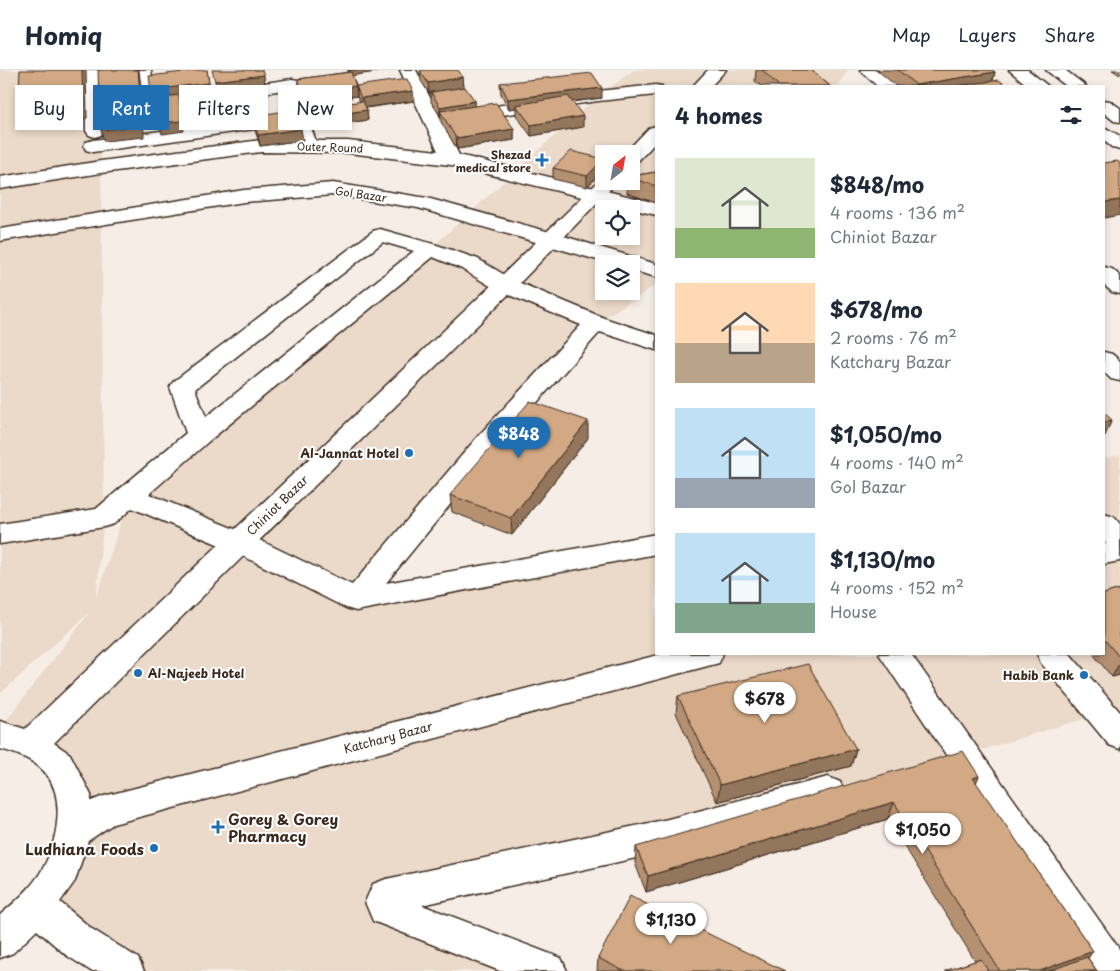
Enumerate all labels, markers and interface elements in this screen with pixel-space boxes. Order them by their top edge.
text: Homiq [25,17,102,53]
text: Map [892,21,931,48]
text: Layers [959,21,1016,48]
text: Share [1044,21,1095,48]
chip: Buy [15,85,83,130]
chip: Rent [93,85,169,130]
chip: Filters [179,85,268,130]
chip: New [278,85,352,130]
text: 4 homes [675,99,762,131]
icon: filters [1057,101,1085,129]
street label: Outer Round [297,137,363,157]
north arrow [595,145,640,190]
map controls [595,145,640,300]
place label: Shezad medical store [456,146,531,176]
marker: Shezad medical store [535,153,549,167]
text: $848/mo [830,168,924,200]
icon: home [715,178,775,238]
street label: Gol Bazar [334,182,388,206]
button: locate [595,200,640,245]
text: 4 rooms · 136 m² [830,200,965,224]
text: Chiniot Bazar [830,224,937,248]
button: layers [595,255,640,300]
text: $678/mo [830,293,923,325]
icon: home [715,303,775,363]
text: 2 rooms · 76 m² [830,325,957,349]
text: Katchary Bazar [830,349,951,373]
pin: $848 [489,416,549,459]
text: $1,050/mo [830,418,942,450]
text: $848 [498,421,540,445]
icon: home [715,428,775,488]
place label: Al-Jannat Hotel [301,444,399,462]
marker: Al-Jannat Hotel [403,447,415,459]
text: 4 rooms · 140 m² [830,450,964,474]
street label: Chiniot Bazar [242,470,312,539]
text: Gol Bazar [830,474,906,498]
text: $1,130/mo [830,543,935,575]
icon: home [715,553,775,613]
text: 4 rooms · 152 m² [830,575,964,599]
text: House [830,599,877,623]
place label: Al-Najeeb Hotel [148,664,244,682]
place label: Habib Bank [1003,666,1074,684]
marker: Al-Najeeb Hotel [132,667,144,679]
marker: Habib Bank [1078,669,1090,681]
pin: $678 [735,682,795,724]
text: $678 [745,686,785,710]
street label: Katchary Bazar [342,716,435,757]
place label: Gorey & Gorey Pharmacy [228,807,338,847]
pin: $1,050 [882,812,964,855]
text: $1,050 [895,817,951,841]
marker: Gorey & Gorey Pharmacy [212,821,224,833]
place label: Ludhiana Foods [25,837,144,860]
marker: Ludhiana Foods [148,842,160,854]
pin: $1,130 [630,902,712,945]
text: $1,130 [646,907,696,931]

